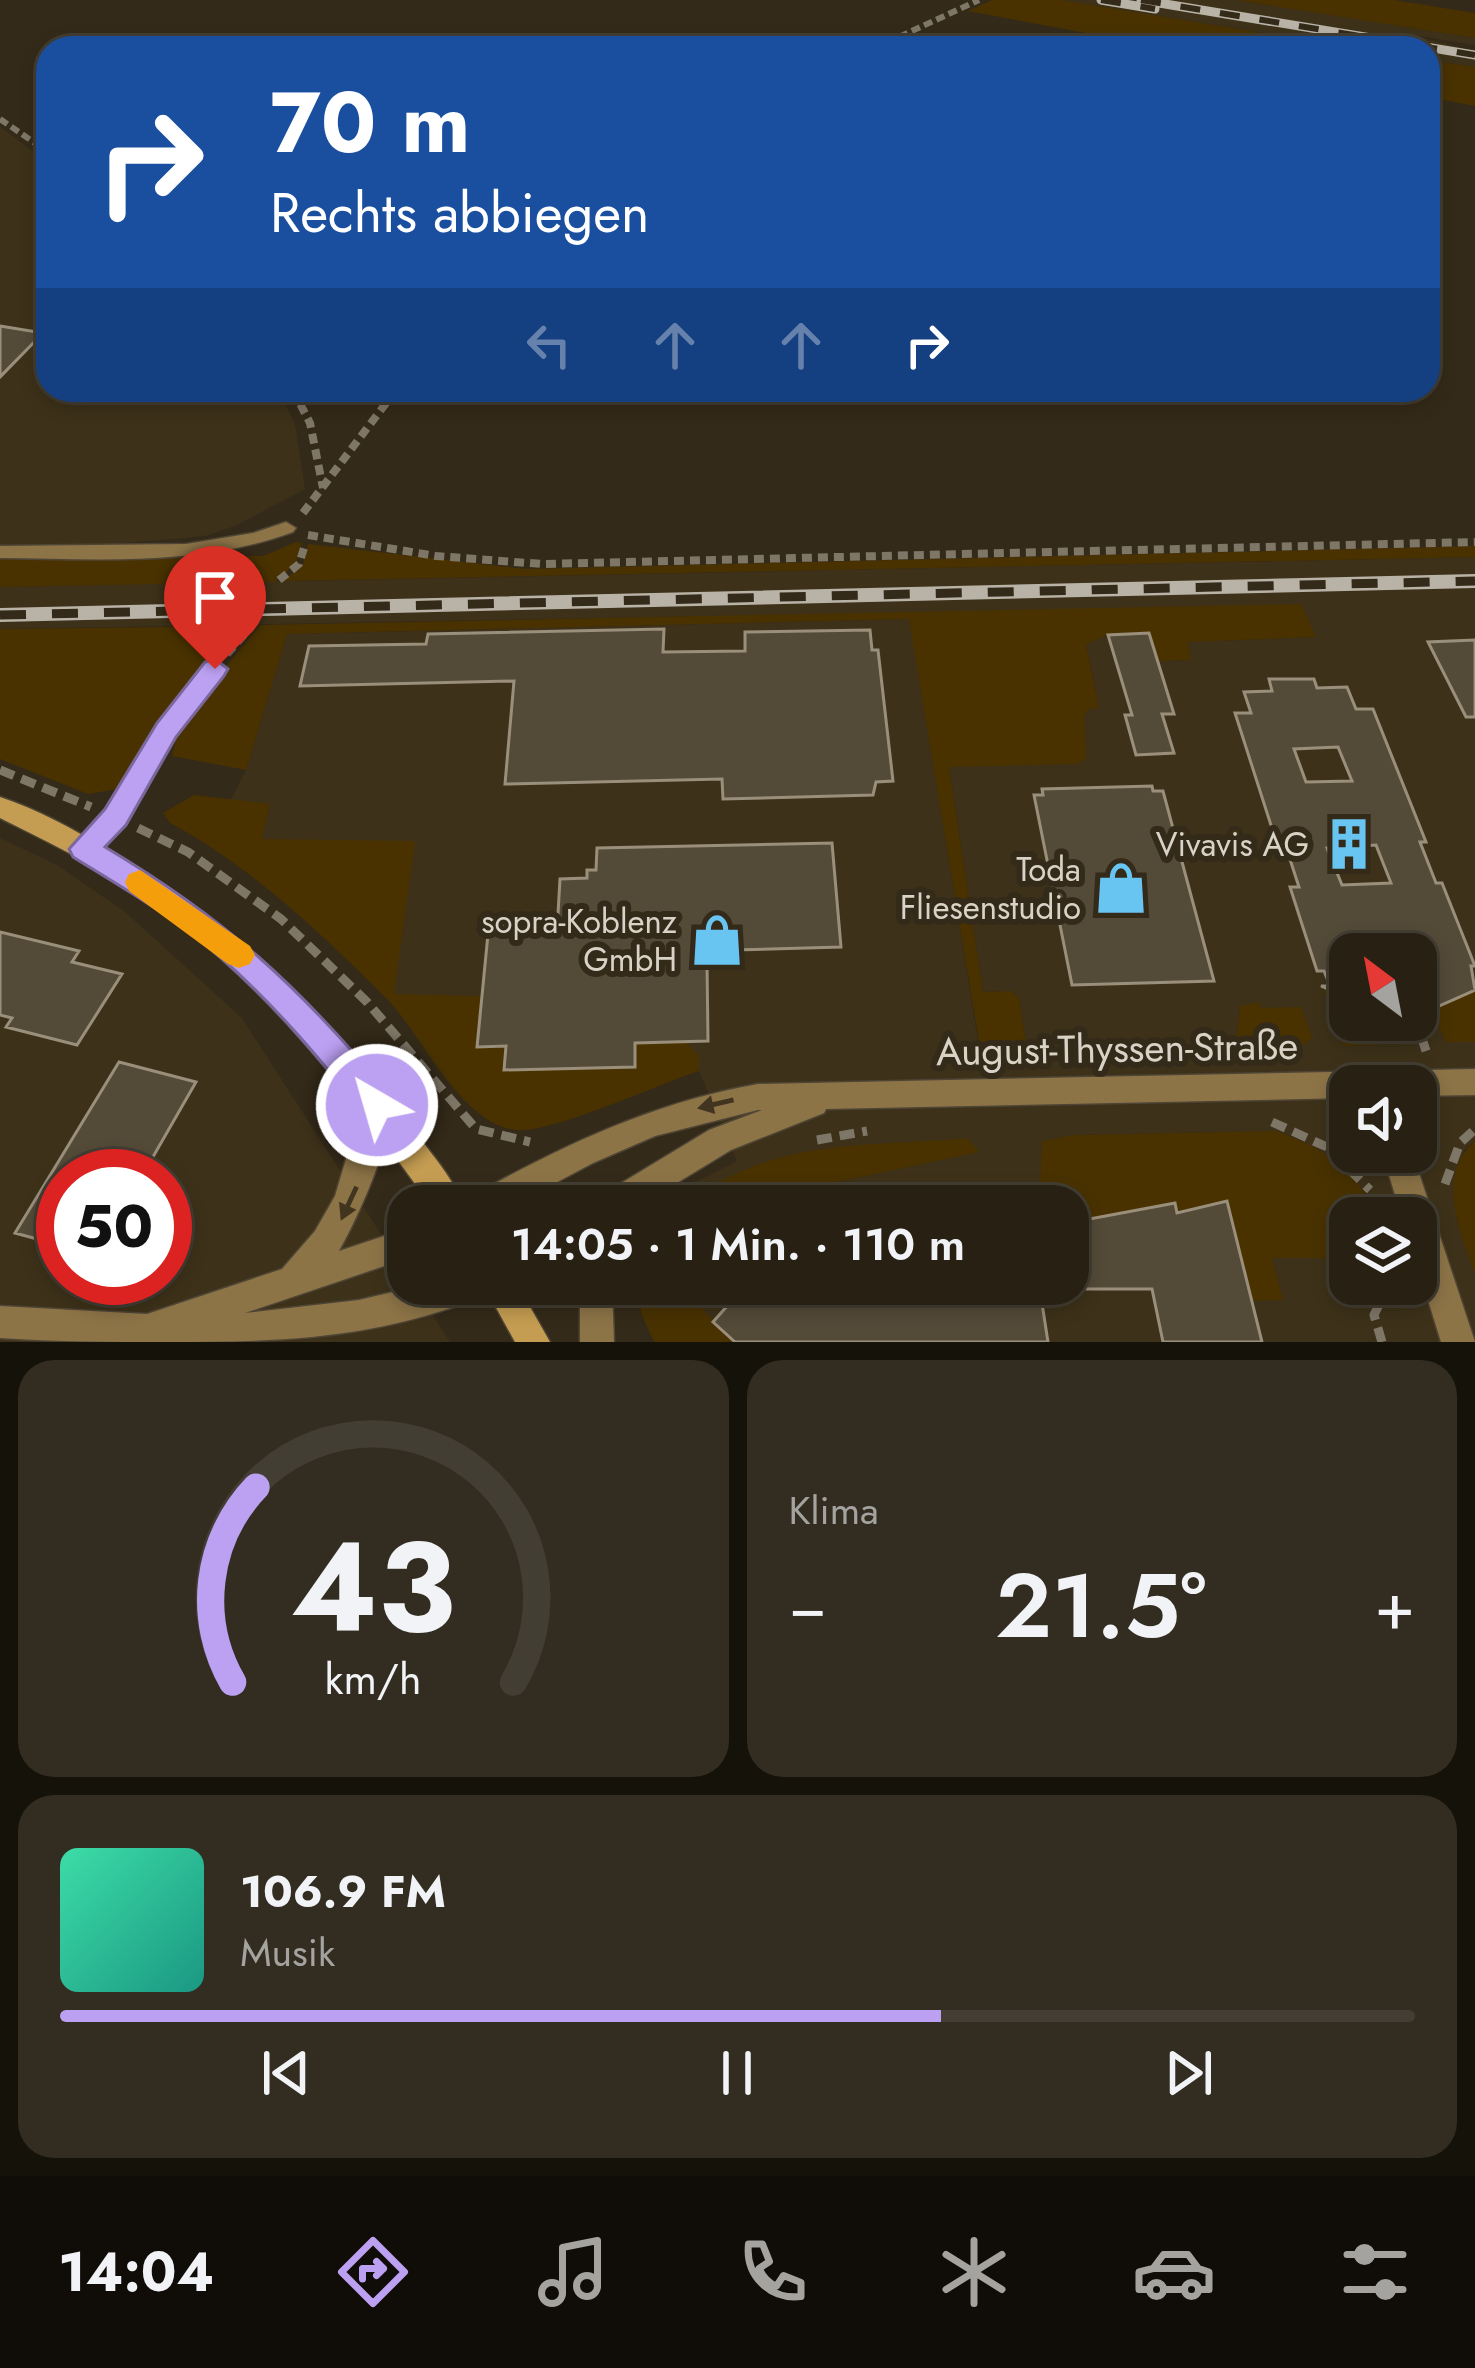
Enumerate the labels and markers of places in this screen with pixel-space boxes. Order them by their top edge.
pin [164,546,266,669]
building icon: Vivavis AG [1320,815,1378,873]
place label: Vivavis AG [1156,821,1309,868]
place label: Toda Fliesenstudio [900,846,1081,931]
shop icon: Toda Fliesenstudio [1092,859,1150,917]
place label: sopra-Koblenz GmbH [481,898,677,983]
shop icon: sopra-Koblenz GmbH [688,911,746,969]

